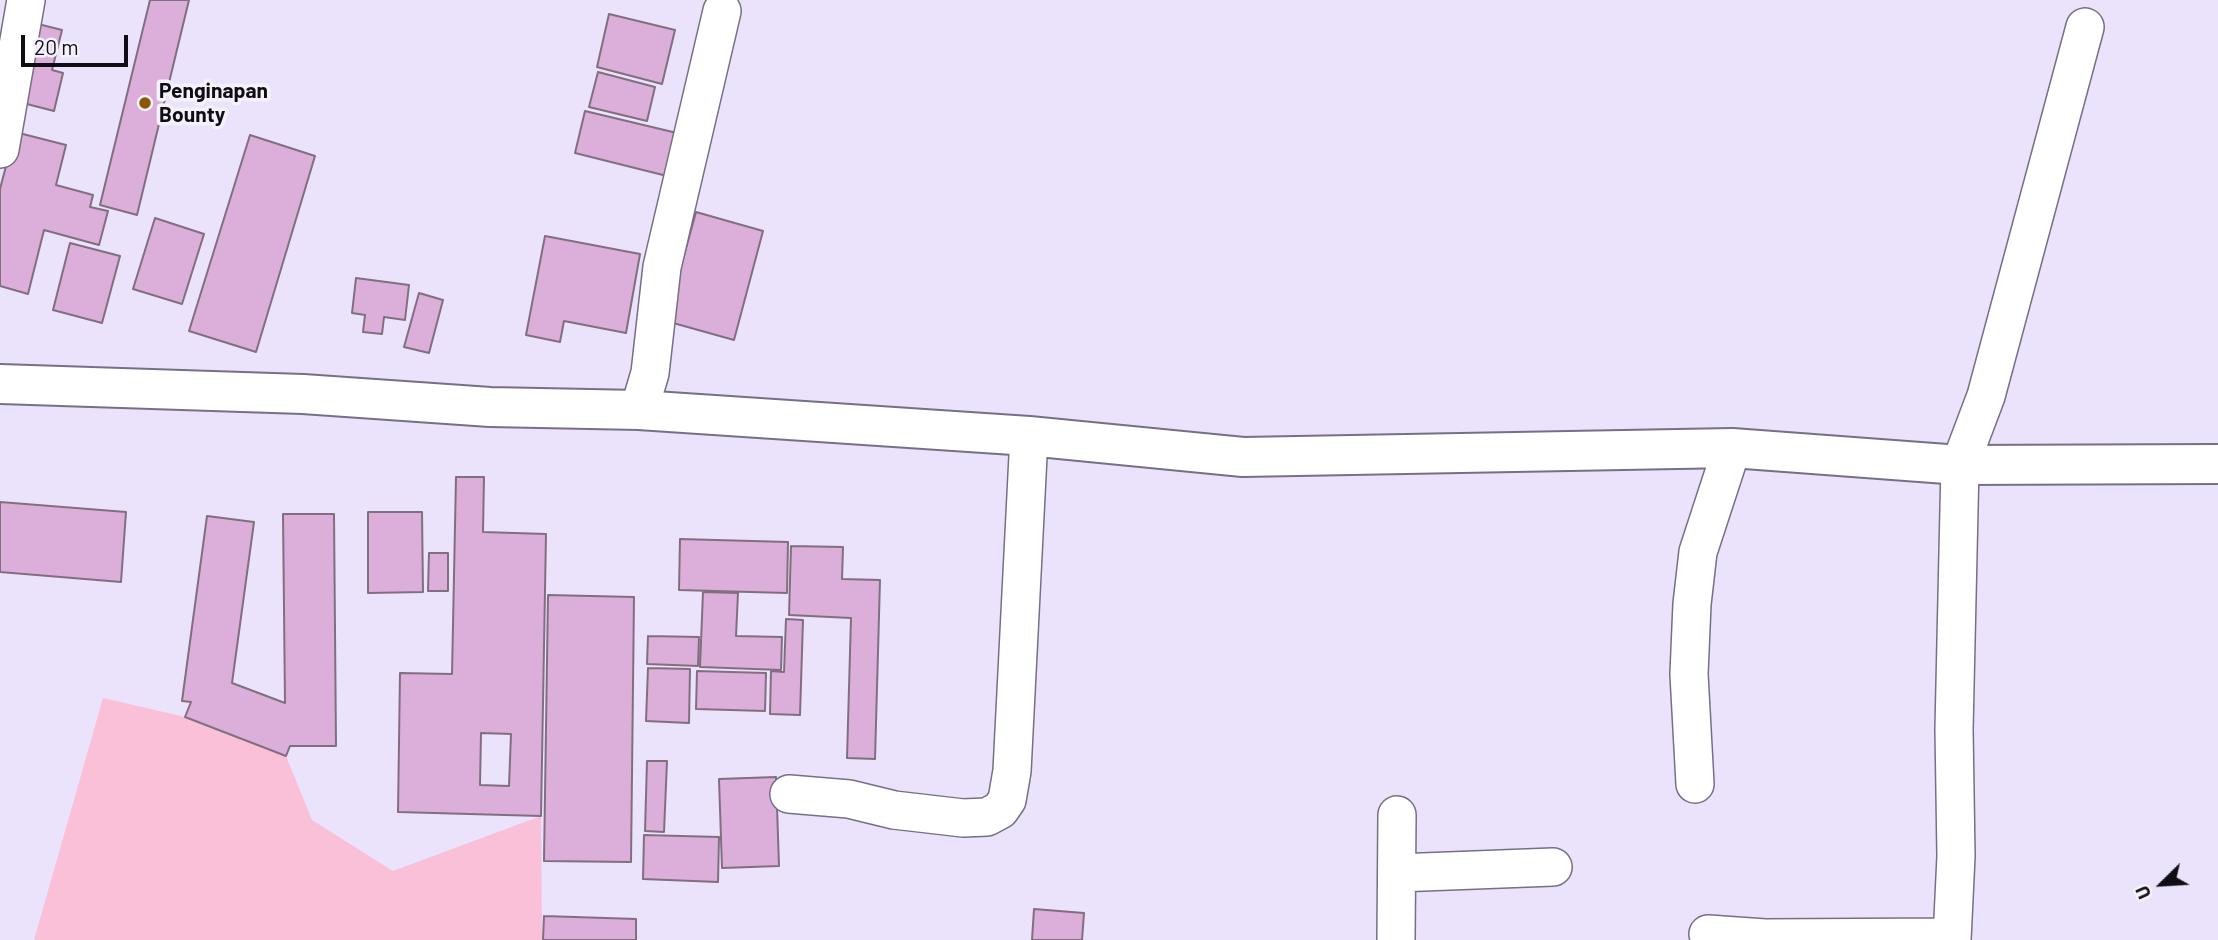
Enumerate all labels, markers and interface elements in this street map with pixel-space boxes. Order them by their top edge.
scale bar [24,21,131,65]
text: 20 m [34,34,79,59]
place label: Penginapan Bounty [159,78,268,128]
marker: Penginapan Bounty [137,95,153,111]
north arrow [2127,849,2197,919]
text: U [2129,883,2155,903]

